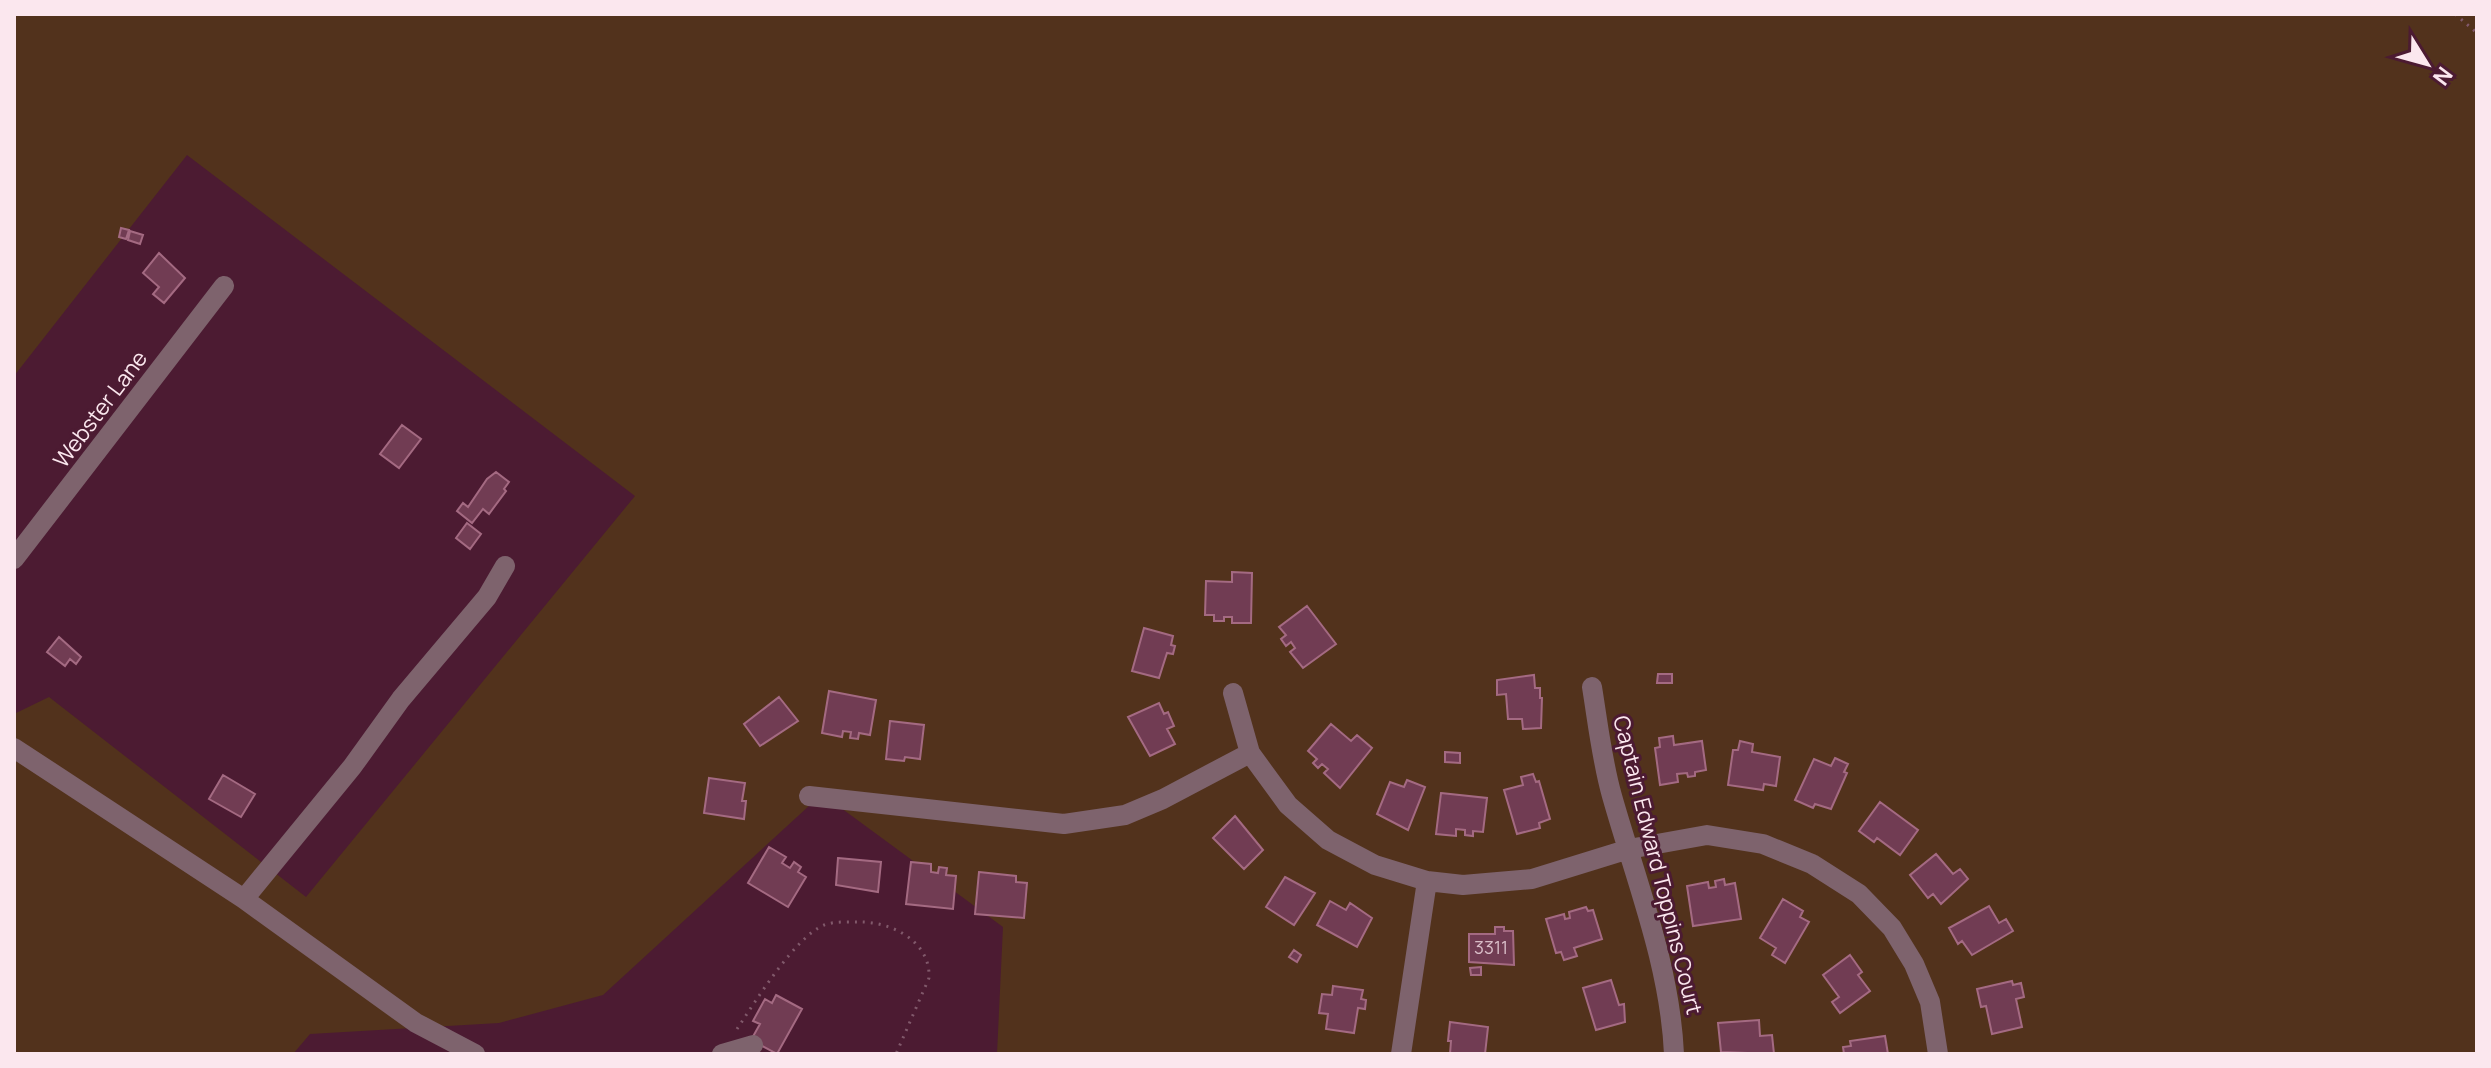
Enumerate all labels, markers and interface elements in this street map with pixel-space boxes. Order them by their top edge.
north arrow [2387,24,2467,104]
text: N [2426,61,2460,91]
street label: Webster Lane [46,344,154,474]
street label: Captain Edward Toppins Court [1606,712,1710,1018]
house number: 3311 [1474,935,1508,959]

